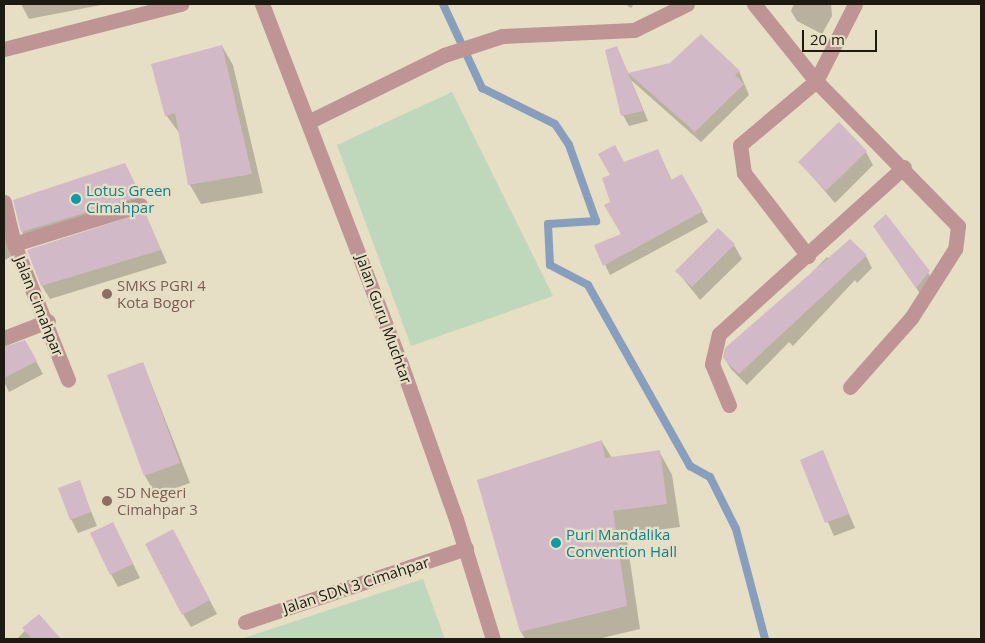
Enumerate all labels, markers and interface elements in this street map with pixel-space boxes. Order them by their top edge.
scale bar [805,20,880,52]
text: 20 m [810,29,845,49]
place label: Lotus Green Cimahpar [86,181,172,216]
marker: Lotus Green Cimahpar [70,193,82,205]
street label: Jalan Guru Muchtar [352,252,416,386]
street label: Jalan Cimahpar [11,254,67,358]
place label: SMKS PGRI 4 Kota Bogor [117,276,206,311]
marker: SMKS PGRI 4 Kota Bogor [101,288,113,300]
place label: SD Negeri Cimahpar 3 [117,483,198,518]
marker: SD Negeri Cimahpar 3 [101,495,113,507]
place label: Puri Mandalika Convention Hall [566,525,677,560]
marker: Puri Mandalika Convention Hall [550,537,562,549]
street label: Jalan SDN 3 Cimahpar [281,553,431,617]

